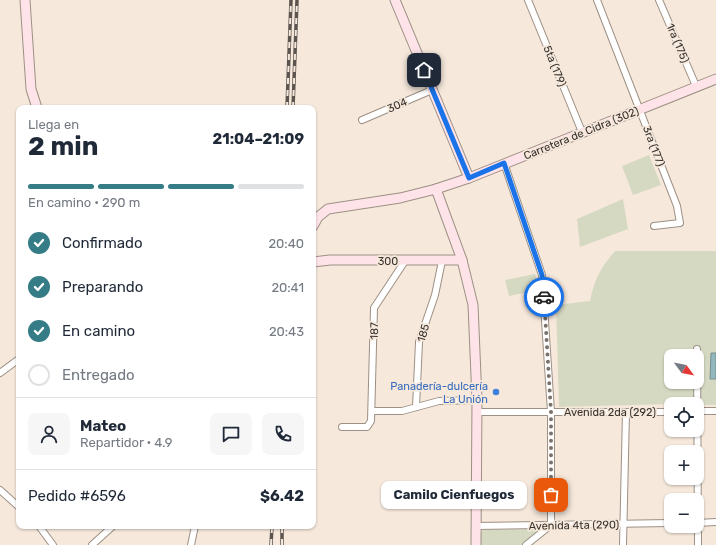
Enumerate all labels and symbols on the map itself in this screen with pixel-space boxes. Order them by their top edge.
street label: 1ra (175) [663,22,692,65]
street label: 5ta (179) [540,44,569,89]
pin [407,53,441,87]
street label: 304 [385,95,409,115]
street label: Carretera de Cidra (302) [522,104,641,163]
street label: 3ra (177) [640,124,667,169]
street label: 300 [378,255,398,268]
courier [524,277,564,317]
street label: 187 [368,322,381,340]
street label: 185 [415,322,432,344]
north arrow [664,349,704,389]
place label: Panadería-dulcería La Unión [390,380,488,406]
marker: Panadería-dulcería La Unión [491,387,501,397]
street label: Avenida 2da (292) [564,406,656,419]
pin [534,478,568,512]
callout: Camilo Cienfuegos [381,481,527,509]
street label: Avenida 4ta (290) [529,518,620,533]

